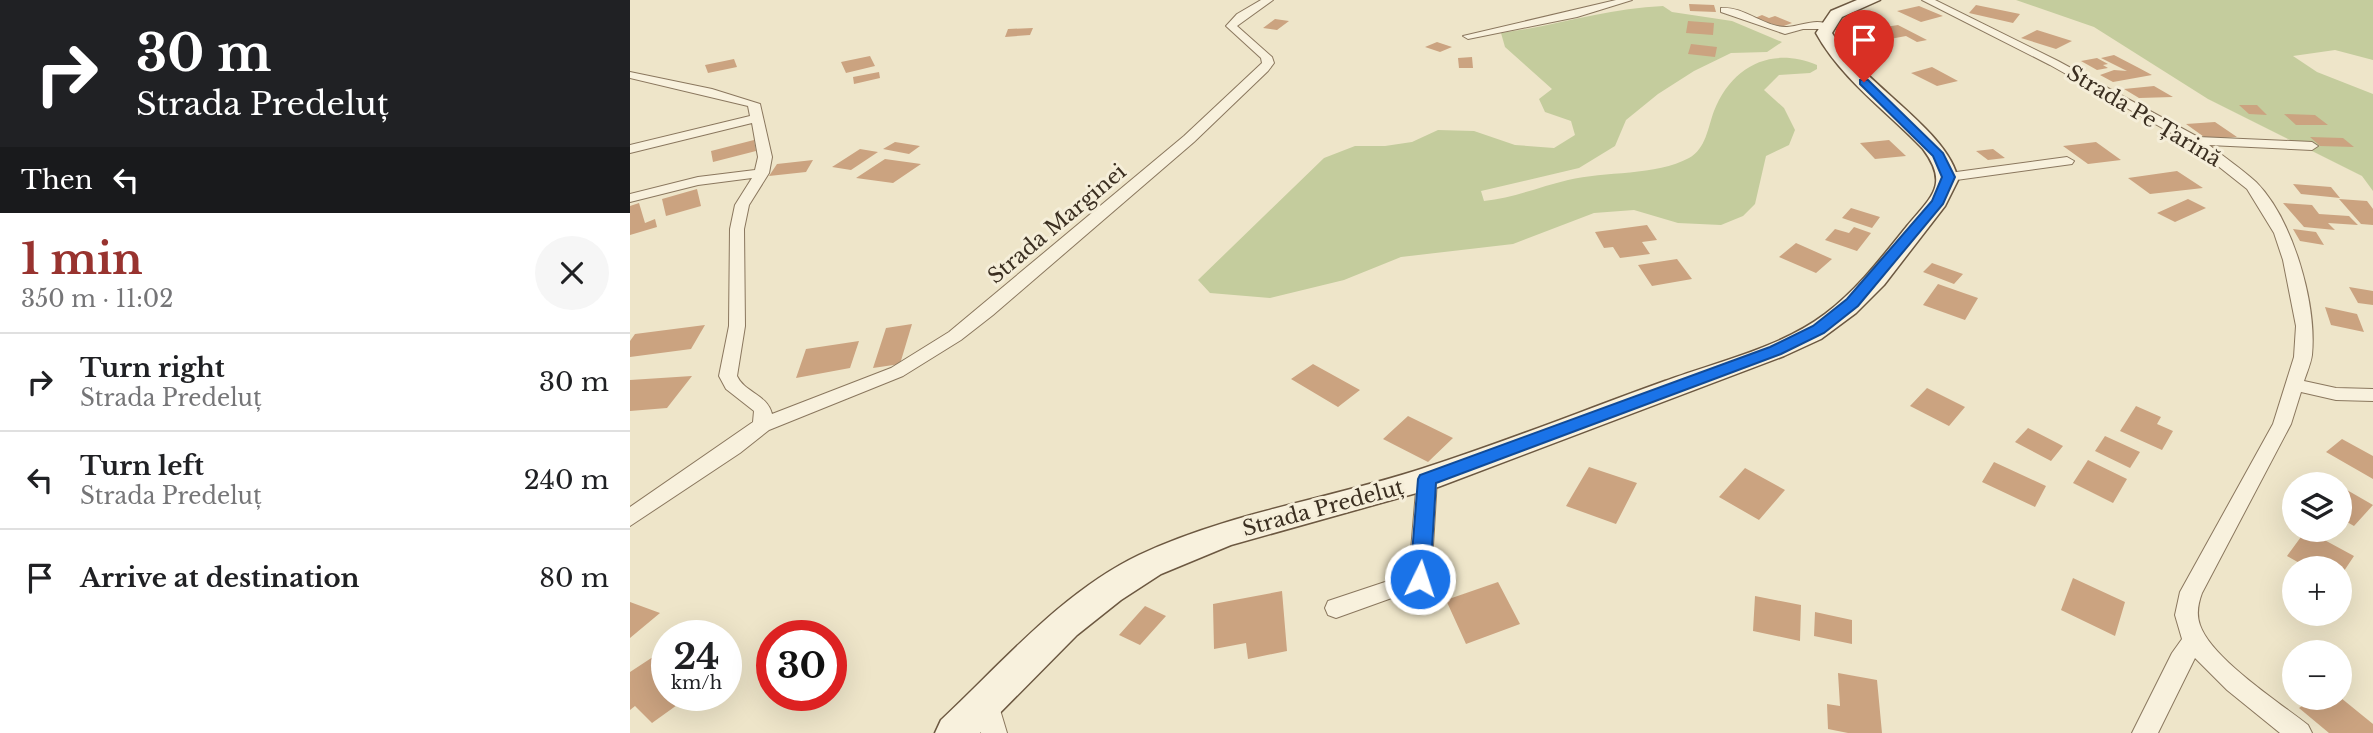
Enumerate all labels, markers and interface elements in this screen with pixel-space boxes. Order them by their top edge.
pin [1834,10,1894,82]
icon: arrive [1845,21,1883,59]
text: 30 m [136,23,271,84]
icon: right [21,28,112,119]
street label: Strada Pe Țarină [2062,60,2226,173]
text: Strada Predeluț [136,84,389,124]
street label: Strada Marginei [983,159,1131,289]
icon: left [107,161,145,199]
text: Then [21,164,93,196]
text: 1 min [21,233,143,285]
button: close [535,236,609,310]
text: 350 m · 11:02 [21,285,173,313]
text: Turn right [80,352,225,384]
icon: right [21,363,59,401]
text: 30 m [539,366,609,398]
text: Strada Predeluț [80,384,262,412]
text: Turn left [80,450,204,482]
icon: left [21,461,59,499]
text: 240 m [524,464,609,496]
map controls [2282,472,2352,710]
button: layers [2282,472,2352,542]
street label: Strada Predeluț [1240,474,1407,542]
text: Strada Predeluț [80,482,262,510]
position arrow [1383,542,1457,616]
button: + [2282,556,2352,626]
icon: arrive [21,559,59,597]
text: Arrive at destination [80,562,360,594]
text: 80 m [539,562,609,594]
speed limit sign: 30 [756,620,847,711]
text: 24 [673,635,720,678]
button: − [2282,640,2352,710]
text: km/h [671,672,722,694]

